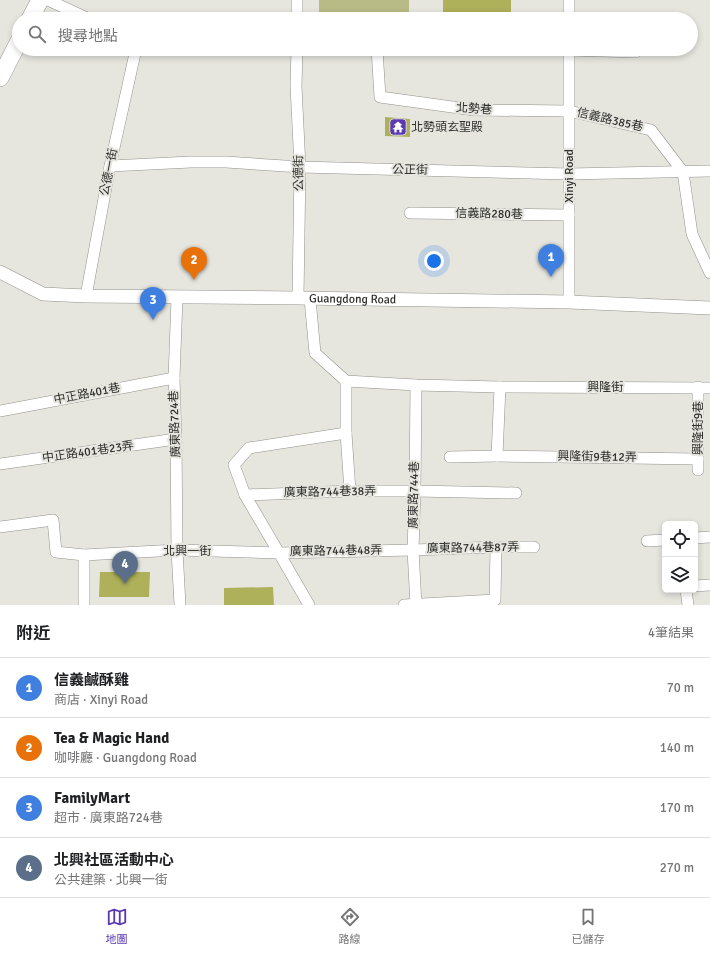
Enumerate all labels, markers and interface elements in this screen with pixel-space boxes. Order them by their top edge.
search box [12,12,698,56]
icon: search [26,23,48,45]
text: 搜尋地點 [58,27,118,45]
street label: 北勢巷 [456,100,492,118]
street label: 信義路385巷 [575,105,645,135]
temple icon: 北勢頭玄聖殿 [388,117,408,137]
place label: 北勢頭玄聖殿 [411,120,483,135]
street label: 公德一街 [97,147,121,197]
street label: Xinyi Road [562,149,577,203]
street label: 公德街 [291,155,307,191]
street label: 公正街 [392,162,428,178]
street label: 信義路280巷 [455,206,523,222]
pin: 1 [538,244,564,277]
pin: 2 [181,247,207,280]
your location [424,251,444,271]
pin: 3 [140,287,166,320]
street label: Guangdong Road [309,291,396,307]
street label: 中正路401巷 [52,380,122,408]
street label: 興隆街 [587,380,623,395]
street label: 廣東路724巷 [166,390,184,458]
street label: 興隆街9巷 [691,401,706,455]
street label: 中正路401巷23弄 [41,438,135,466]
street label: 興隆街9巷12弄 [557,449,637,465]
street label: 廣東路744巷 [406,461,422,529]
street label: 廣東路744巷38弄 [284,484,376,500]
map controls [662,521,698,593]
button: locate [662,521,698,557]
street label: 廣東路744巷87弄 [427,540,519,556]
street label: 廣東路744巷48弄 [290,543,382,559]
street label: 北興一街 [163,544,211,559]
pin: 4 [112,551,138,584]
button: layers [662,557,698,593]
text: 附近 [16,623,50,644]
text: 4筆結果 [648,625,694,641]
text: 信義鹹酥雞 [54,671,129,689]
text: 1 [25,680,33,696]
text: 70 m [667,680,694,696]
text: 商店 · Xinyi Road [54,692,148,708]
text: Tea & Magic Hand [54,729,169,747]
text: 2 [25,740,33,756]
text: 140 m [660,740,694,756]
text: 咖啡廳 · Guangdong Road [54,750,197,766]
text: FamilyMart [54,789,130,807]
text: 3 [25,800,33,816]
text: 170 m [660,800,694,816]
text: 超市 · 廣東路724巷 [54,810,163,826]
text: 北興社區活動中心 [54,851,174,869]
text: 4 [25,860,33,876]
text: 270 m [660,860,694,876]
text: 公共建築 · 北興一街 [54,872,168,888]
tab: 地圖 [106,906,128,946]
tab: 路線 [339,906,361,946]
tab: 已儲存 [572,906,605,946]

